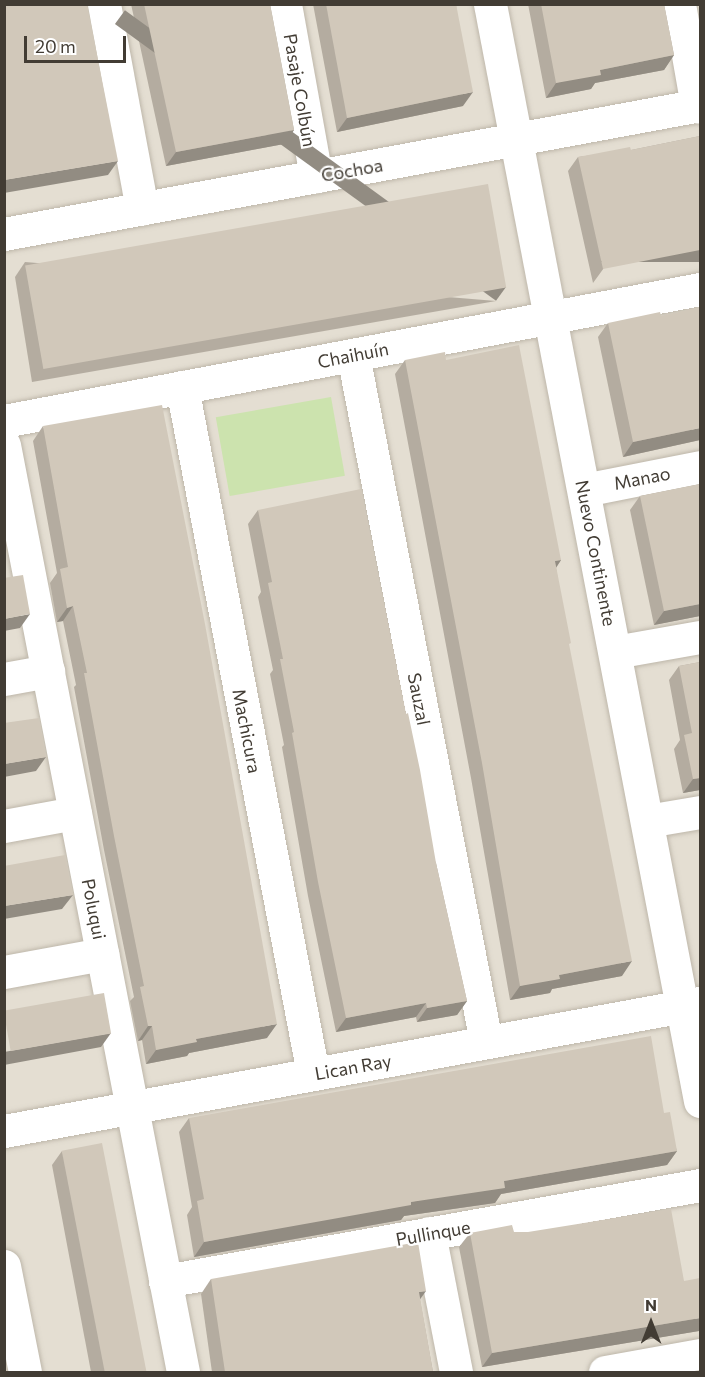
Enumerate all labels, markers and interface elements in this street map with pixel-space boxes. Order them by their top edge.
scale bar [27,24,129,62]
street label: Pasaje Colbún [279,32,321,148]
text: 20 m [35,35,76,57]
street label: Cochoa [319,154,385,186]
street label: Chaihuín [316,338,390,372]
street label: Manao [612,462,672,494]
street label: Nuevo Continente [571,478,621,628]
street label: Sauzal [403,671,435,727]
street label: Machicura [228,687,266,775]
street label: Poluqui [78,877,110,941]
street label: Lican Ray [313,1050,393,1084]
street label: Pullinque [394,1216,472,1250]
north arrow [621,1293,681,1353]
text: N [645,1295,657,1314]

